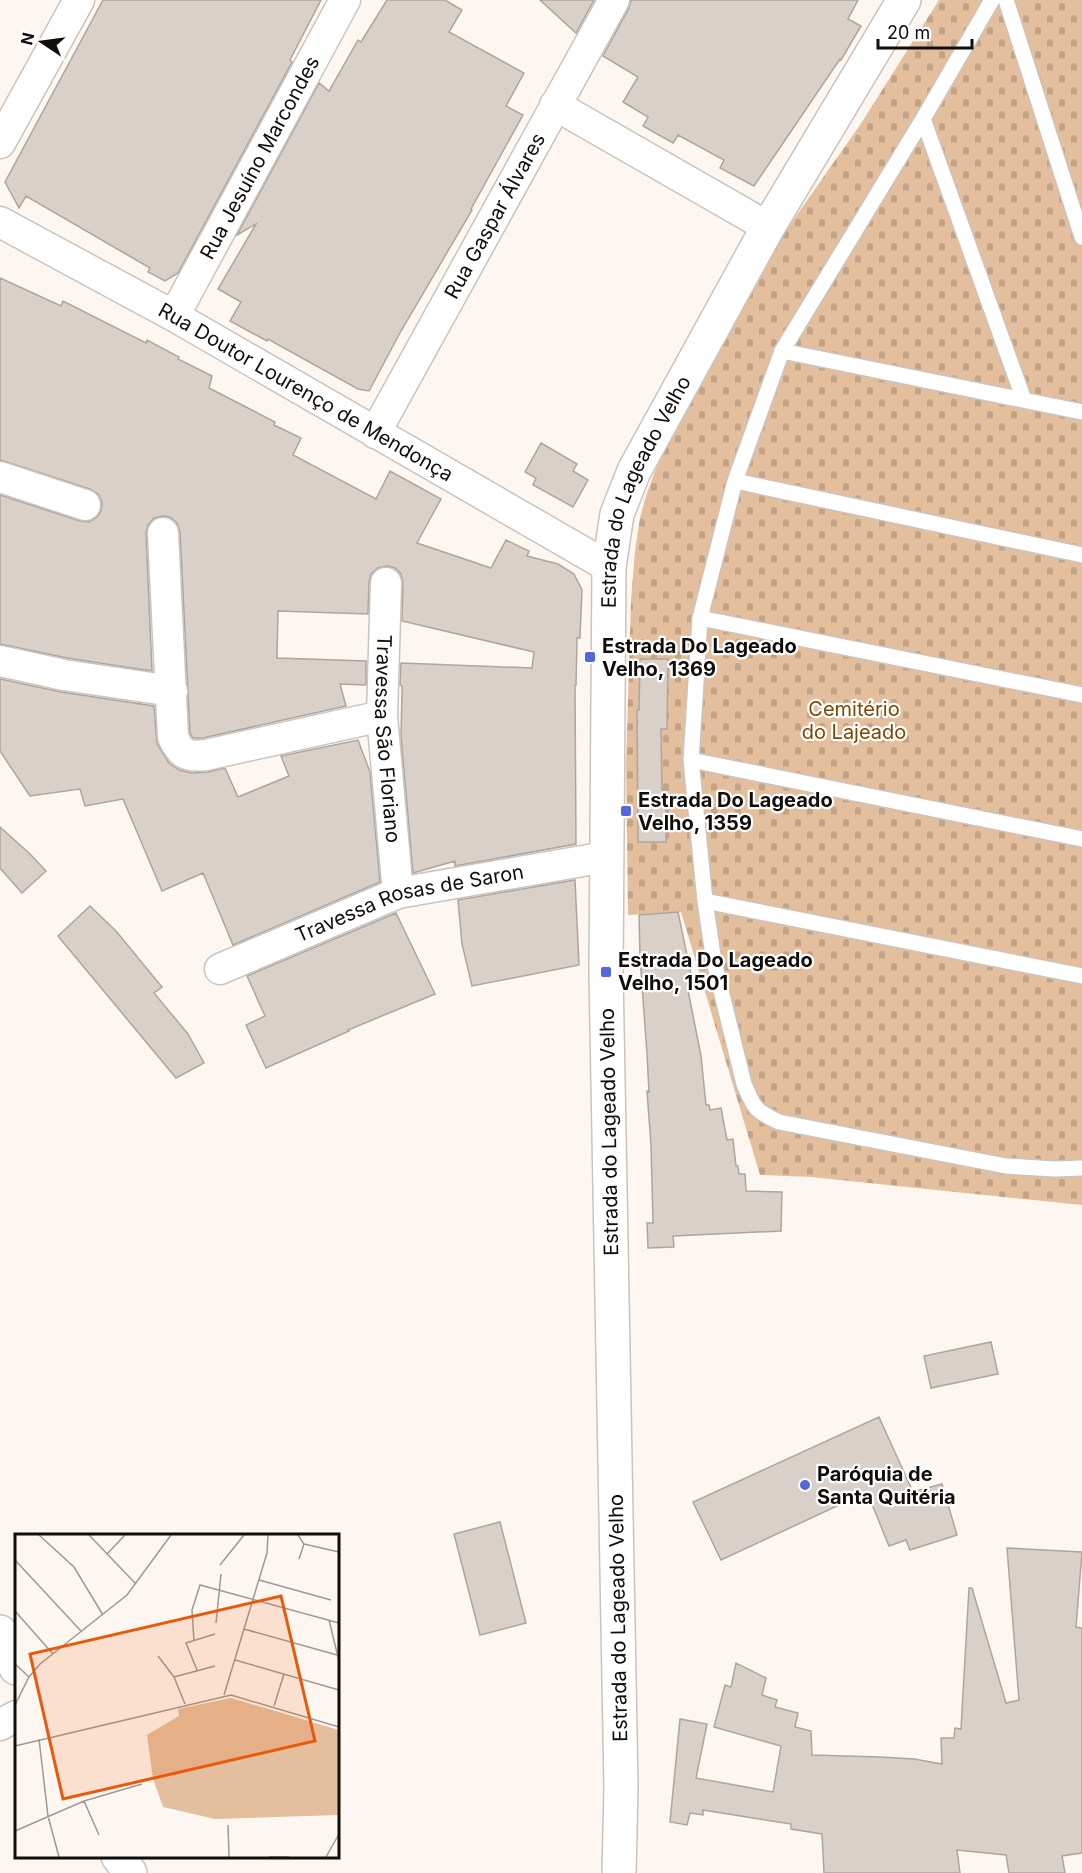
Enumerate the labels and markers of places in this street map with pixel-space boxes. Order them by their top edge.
place label: Estrada Do Lageado Velho, 1369 [602,634,797,681]
marker: Estrada Do Lageado Velho, 1369 [583,650,597,664]
place label: Estrada Do Lageado Velho, 1359 [638,788,833,835]
marker: Estrada Do Lageado Velho, 1359 [619,804,633,818]
place label: Estrada Do Lageado Velho, 1501 [618,948,813,995]
marker: Estrada Do Lageado Velho, 1501 [599,965,613,979]
place label: Paróquia de Santa Quitéria [817,1462,956,1509]
marker: Paróquia de Santa Quitéria [798,1478,812,1492]

